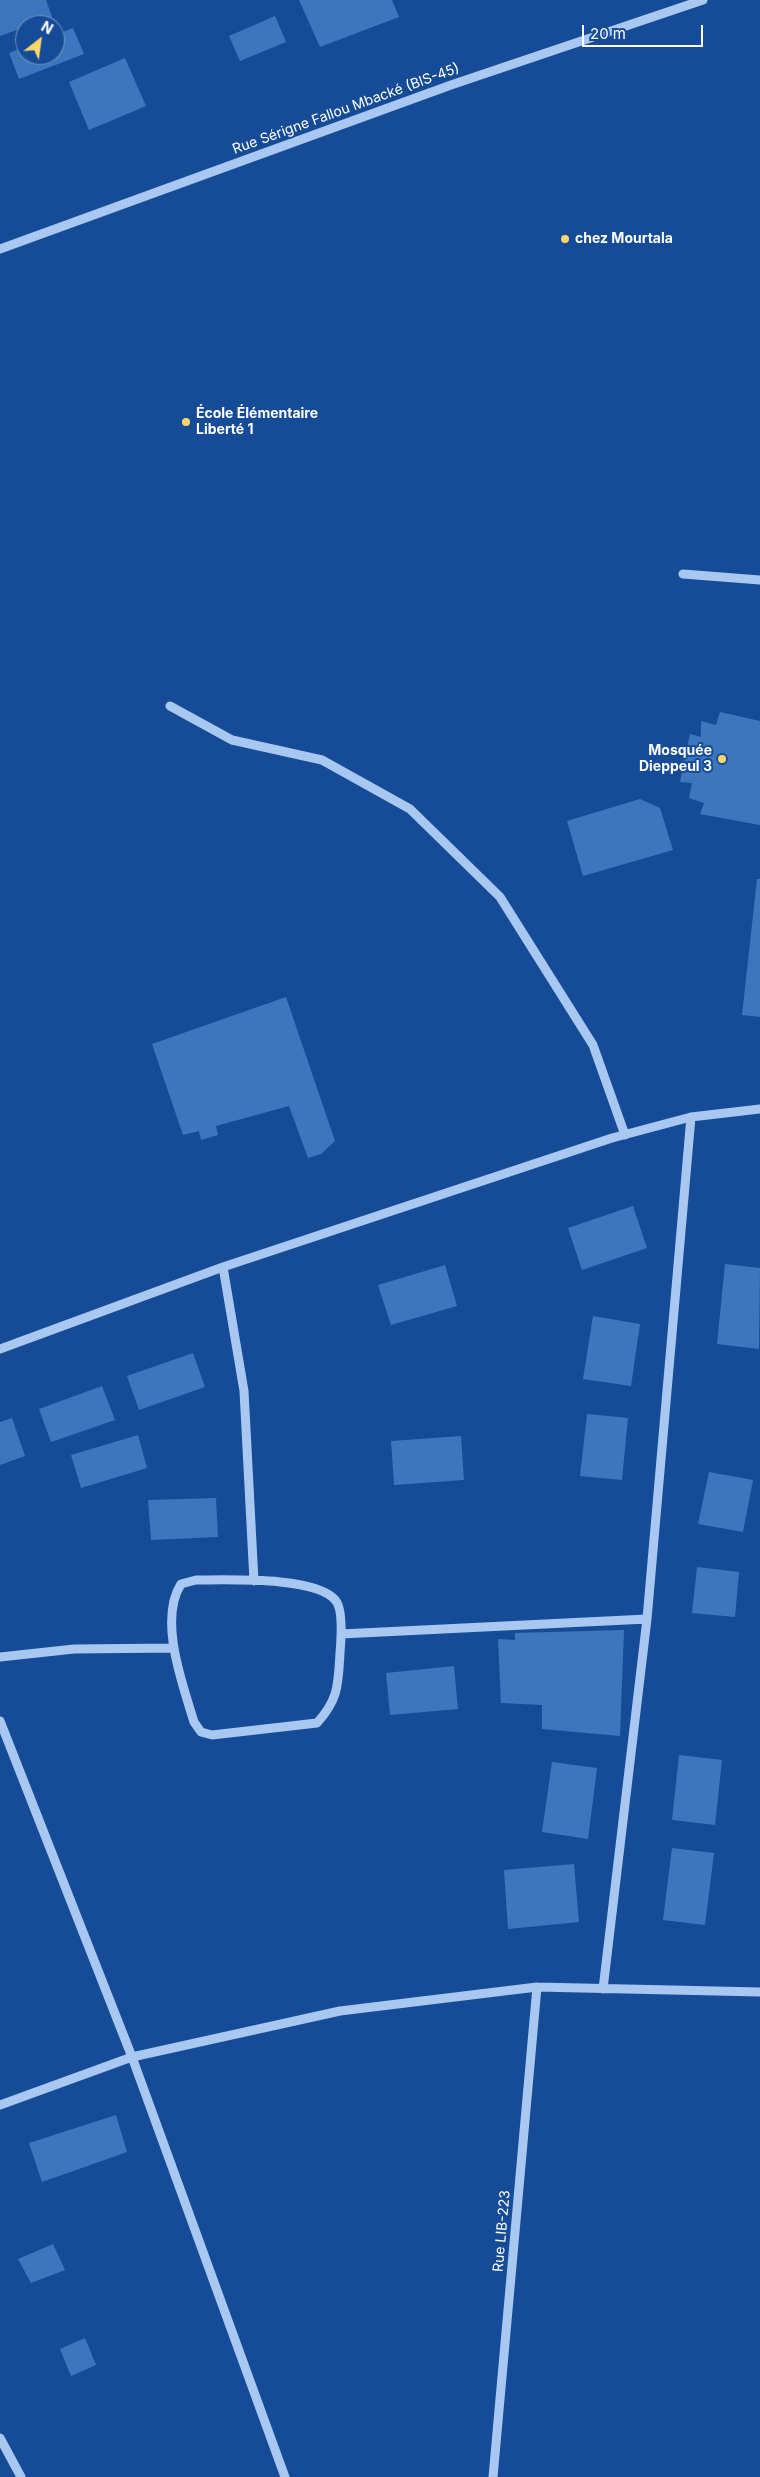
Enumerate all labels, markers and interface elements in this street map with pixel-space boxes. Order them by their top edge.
north arrow [15,15,65,65]
scale bar [585,15,706,47]
text: N [38,17,56,37]
text: 20 m [590,24,626,43]
street label: Rue Sérigne Fallou Mbacké (BIS-45) [230,60,462,158]
place label: chez Mourtala [575,231,673,247]
marker: chez Mourtala [559,233,571,245]
place label: École Élémentaire Liberté 1 [196,406,318,438]
marker: École Élémentaire Liberté 1 [180,416,192,428]
place label: Mosquée Dieppeul 3 [639,743,712,776]
marker: Mosquée Dieppeul 3 [716,753,728,765]
street label: Rue LIB-223 [490,2189,514,2273]

